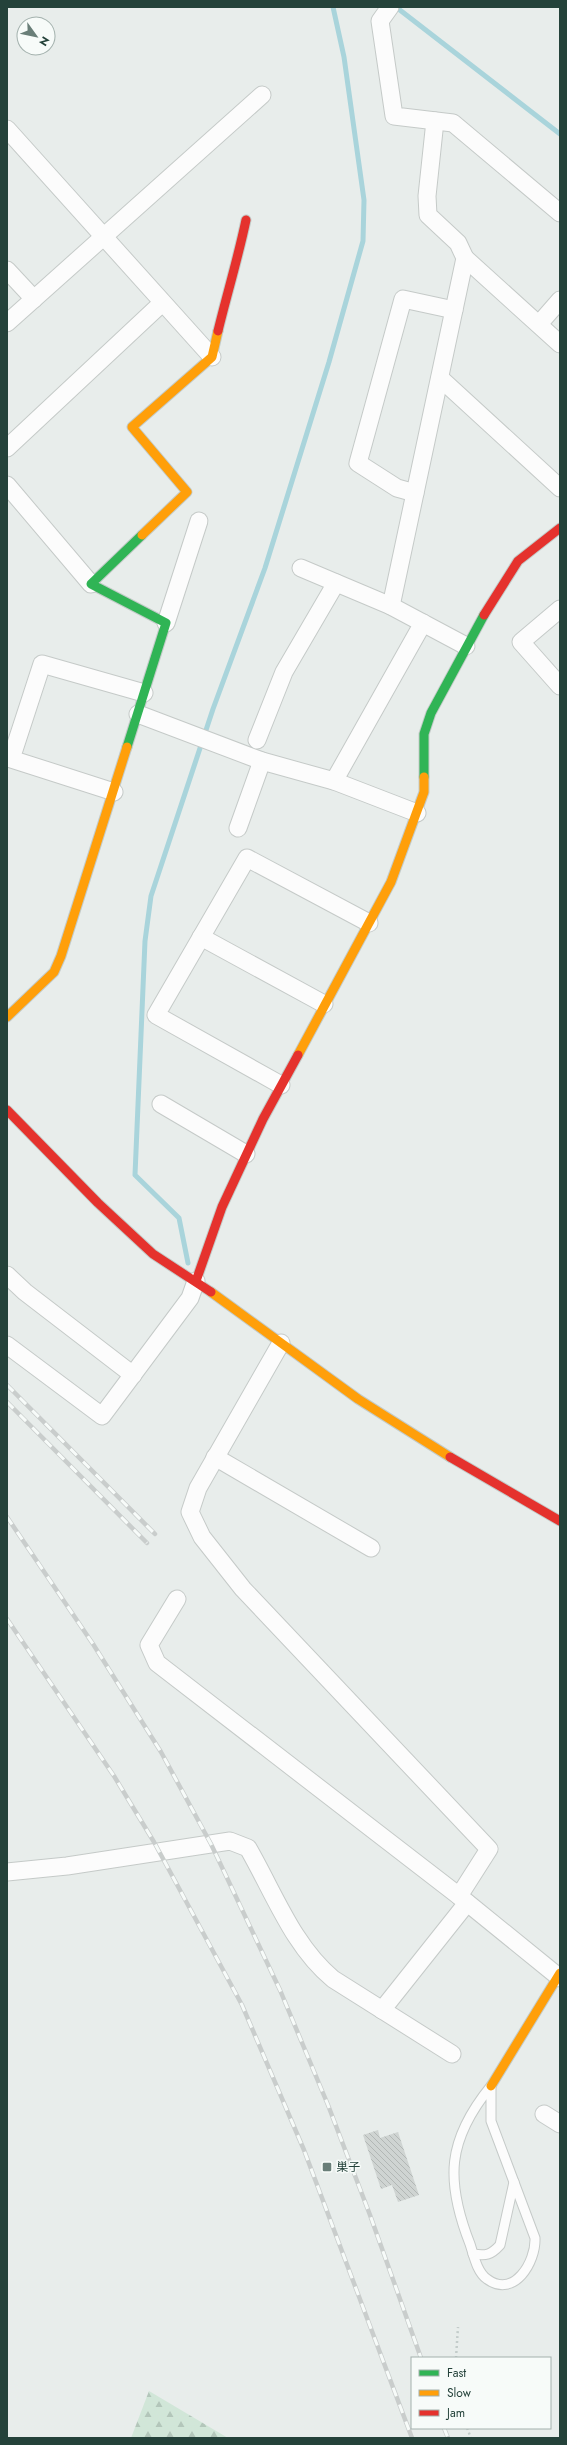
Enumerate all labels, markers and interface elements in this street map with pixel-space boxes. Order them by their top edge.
north arrow [16,16,56,56]
text: N [35,33,53,49]
place label: 巣子 [336,2158,360,2176]
marker: 巣子 [321,2161,333,2173]
legend [411,2357,551,2429]
text: Fast [447,2364,466,2382]
text: Slow [447,2384,472,2402]
text: Jam [445,2404,465,2422]

